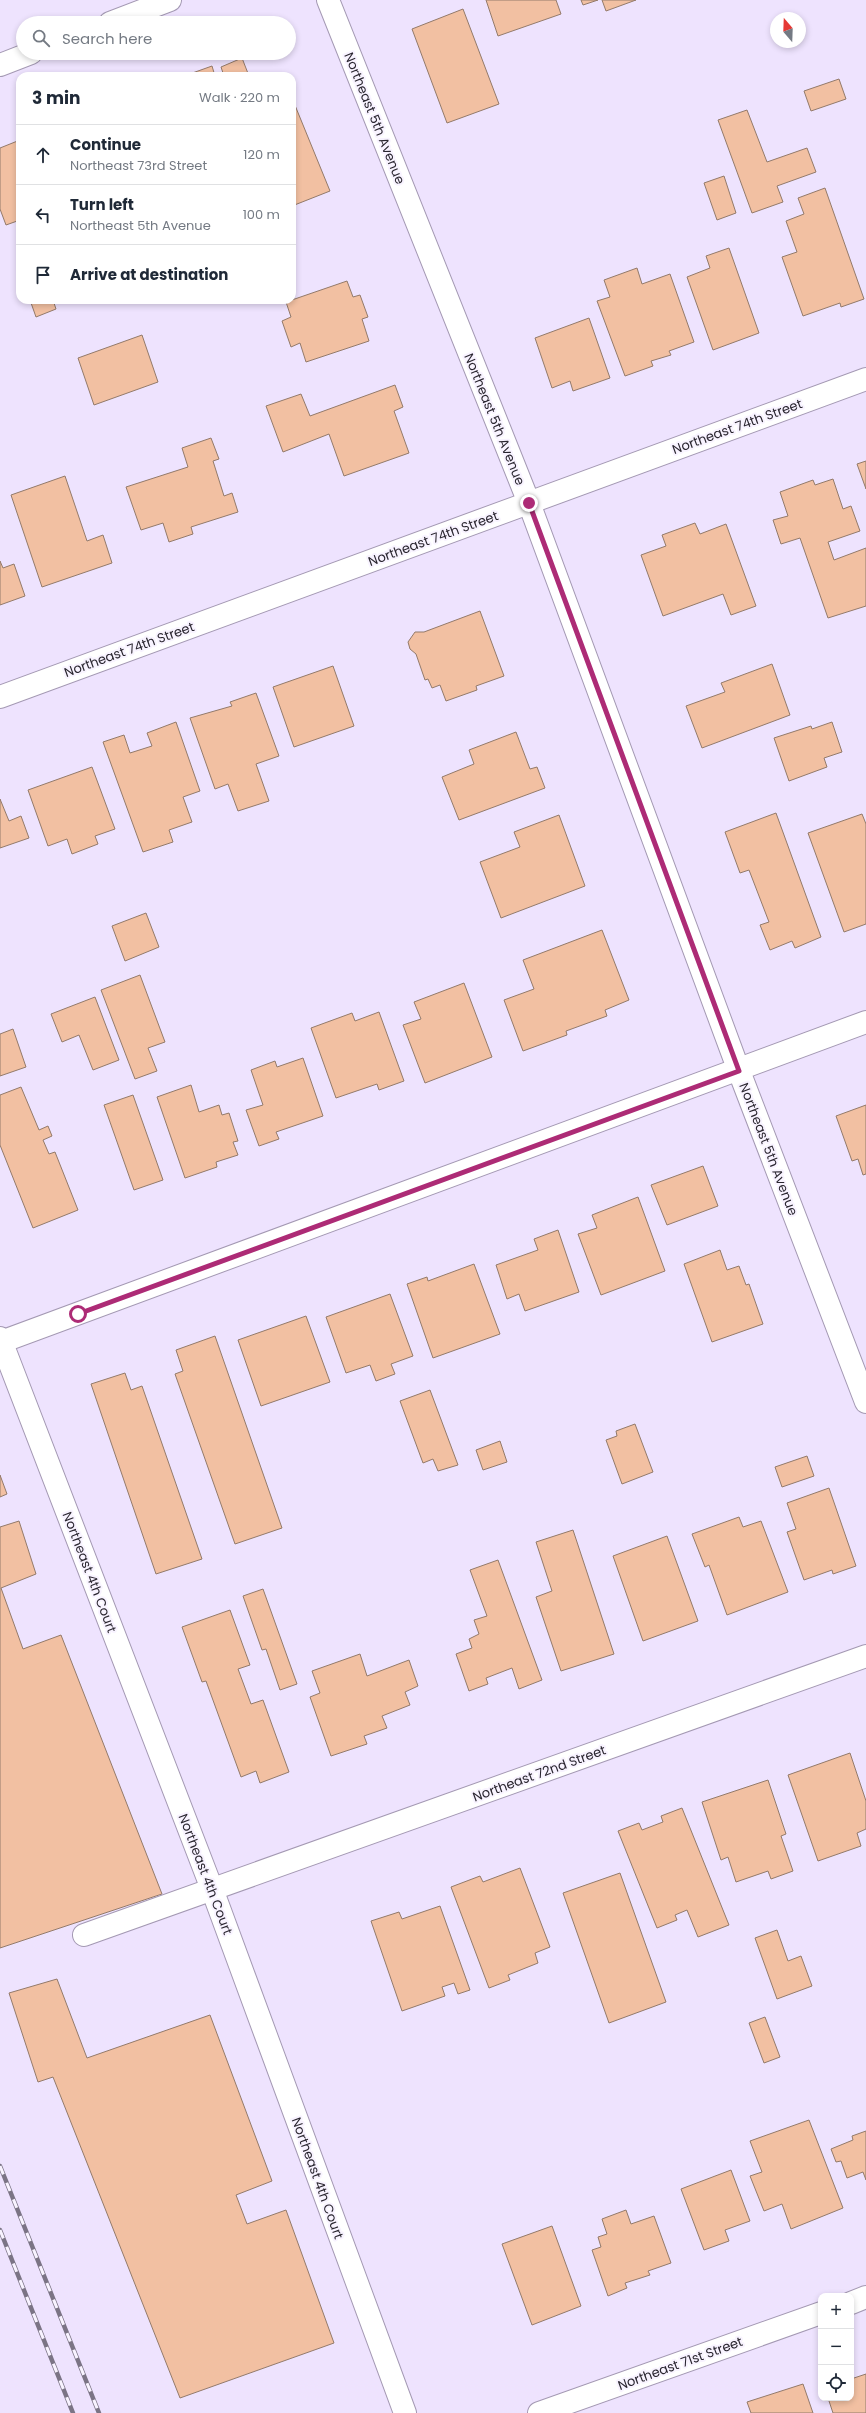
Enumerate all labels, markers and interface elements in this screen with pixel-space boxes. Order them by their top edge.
north arrow [770,12,806,48]
search box [16,16,296,60]
icon: search [30,27,52,49]
text: Search here [62,28,152,49]
street label: Northeast 5th Avenue [339,49,410,187]
text: 3 min [32,86,80,110]
text: Walk · 220 m [199,88,280,107]
text: Continue [70,134,141,155]
icon: ahead [32,144,54,166]
text: 120 m [243,145,280,164]
text: Northeast 73rd Street [70,156,207,175]
text: Turn left [70,194,134,215]
icon: left [32,204,54,226]
text: 100 m [243,205,280,224]
text: Northeast 5th Avenue [70,216,211,235]
icon: arrive [32,264,54,286]
text: Arrive at destination [70,264,228,285]
street label: Northeast 5th Avenue [459,350,530,488]
street label: Northeast 74th Street [670,394,805,459]
route end [520,494,538,512]
street label: Northeast 74th Street [366,506,501,571]
street label: Northeast 74th Street [62,617,197,682]
street label: Northeast 5th Avenue [734,1080,803,1218]
route start [69,1305,87,1323]
street label: Northeast 4th Court [58,1509,121,1636]
street label: Northeast 72nd Street [470,1740,609,1806]
street label: Northeast 4th Court [174,1811,237,1938]
street label: Northeast 4th Court [287,2115,348,2242]
map controls [818,2293,854,2401]
button: + [818,2293,854,2329]
button: − [818,2329,854,2365]
street label: Northeast 71st Street [615,2332,745,2395]
button: locate [818,2365,854,2401]

